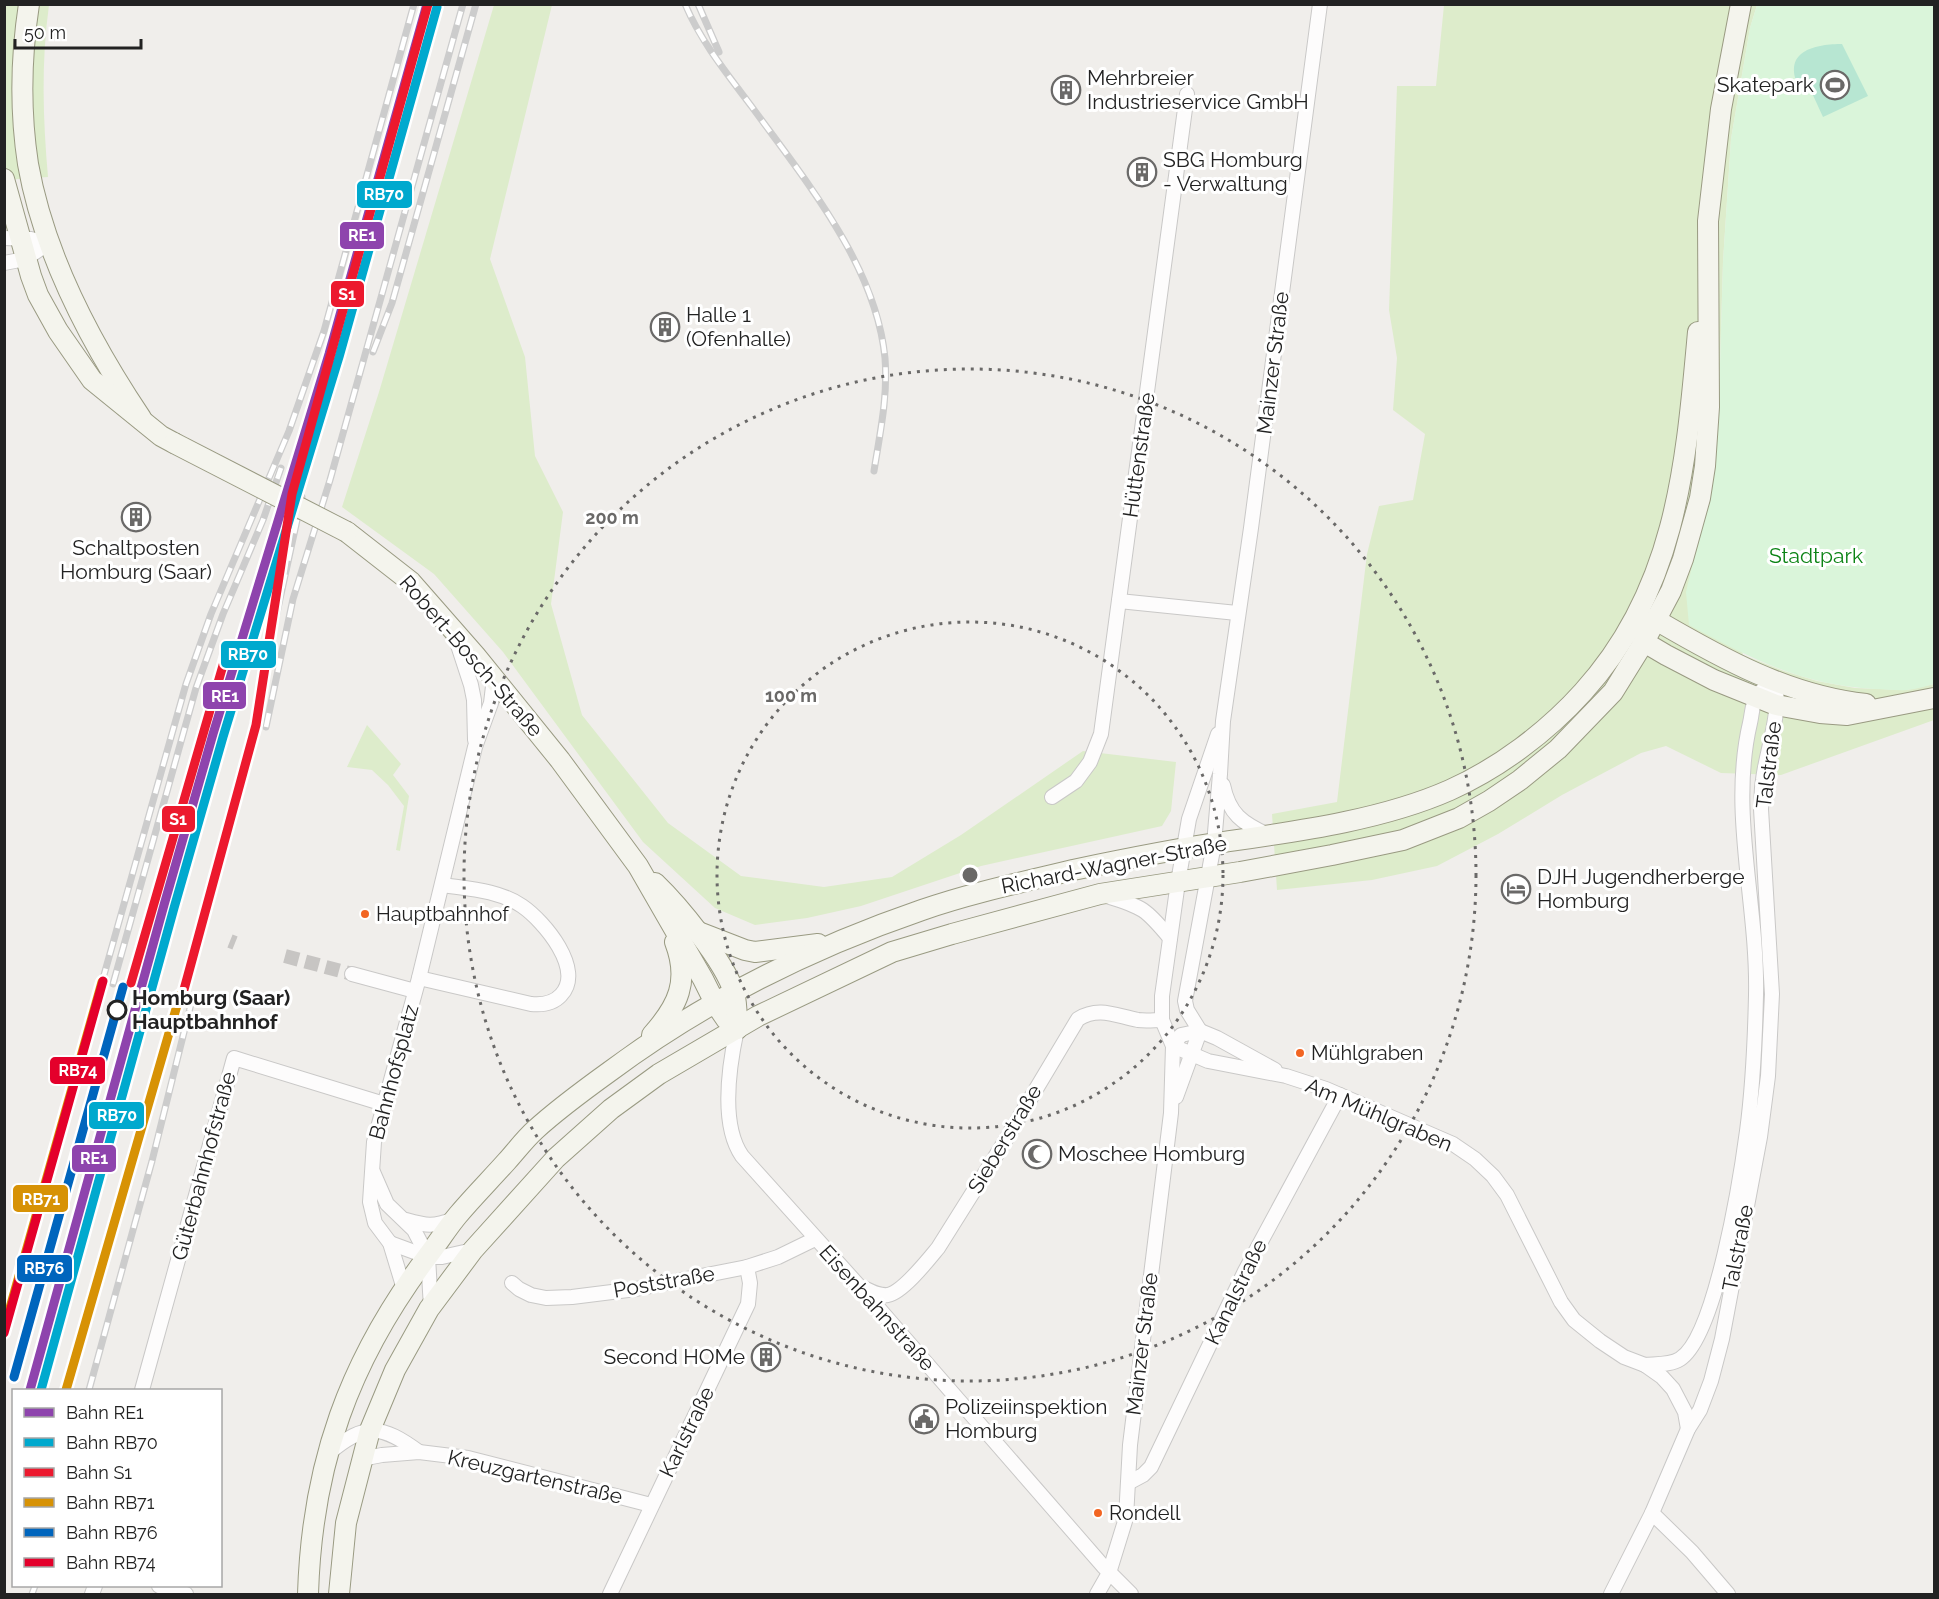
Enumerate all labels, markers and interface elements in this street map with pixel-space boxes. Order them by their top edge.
scale bar [15,12,141,50]
text: 50 m [24,22,66,43]
place label: Mehrbreier Industrieservice GmbH [1087,65,1309,114]
sports icon: Skatepark [1819,69,1851,101]
place label: Skatepark [1717,72,1814,97]
building icon: Mehrbreier Industrieservice GmbH [1050,74,1082,106]
place label: SBG Homburg - Verwaltung [1163,147,1303,196]
building icon: SBG Homburg - Verwaltung [1126,156,1158,188]
line badge: RB70 [356,180,413,209]
text: RB70 [364,185,404,204]
line badge: RE1 [339,221,385,250]
text: RE1 [348,226,376,245]
line badge: S1 [330,280,365,308]
text: S1 [338,285,356,304]
street label: Mainzer Straße [1251,290,1294,436]
place label: Halle 1 (Ofenhalle) [686,302,791,351]
building icon: Halle 1 (Ofenhalle) [649,311,681,343]
street label: Hüttenstraße [1117,391,1160,519]
building icon: Schaltposten Homburg (Saar) [120,501,152,533]
text: 200 m [585,507,639,528]
place label: Schaltposten Homburg (Saar) [60,535,212,584]
park label: Stadtpark [1769,543,1863,568]
street label: Robert-Bosch-Straße [394,570,548,742]
line badge: RB70 [220,640,277,669]
text: RB70 [228,645,268,664]
line badge: RE1 [202,681,247,710]
text: 100 m [765,685,817,706]
text: RE1 [211,687,239,706]
street label: Talstraße [1751,720,1786,810]
line badge: S1 [161,805,196,833]
text: S1 [169,810,187,829]
street label: Richard-Wagner-Straße [999,830,1229,899]
place label: DJH Jugendherberge Homburg [1537,864,1745,913]
centre of rings [960,865,980,885]
hotel icon: DJH Jugendherberge Homburg [1500,873,1532,905]
place label: Hauptbahnhof [376,902,510,926]
marker: Hauptbahnhof [359,908,371,920]
place label: Homburg (Saar) Hauptbahnhof [132,985,290,1034]
marker: Homburg (Saar) Hauptbahnhof [107,1000,127,1020]
street label: Bahnhofsplatz [363,1002,424,1142]
place label: Mühlgraben [1311,1041,1424,1065]
marker: Mühlgraben [1294,1047,1306,1059]
line badge: RB74 [49,1056,106,1085]
text: RB74 [58,1061,98,1080]
street label: Güterbahnhofstraße [166,1069,241,1263]
street label: Am Mühlgraben [1302,1072,1456,1157]
street label: Sieberstraße [962,1080,1047,1198]
line badge: RB70 [88,1101,145,1130]
text: RB70 [97,1106,137,1125]
mosque icon: Moschee Homburg [1021,1138,1053,1170]
place label: Moschee Homburg [1058,1141,1245,1166]
line badge: RE1 [71,1144,117,1173]
text: RE1 [80,1149,108,1168]
line badge: RB71 [12,1184,69,1213]
text: RB71 [22,1190,60,1209]
street label: Talstraße [1717,1203,1758,1293]
street label: Kanalstraße [1199,1235,1272,1349]
street label: Eisenbahnstraße [814,1240,940,1376]
line badge: RB76 [16,1254,73,1283]
text: RB76 [24,1259,64,1278]
street label: Poststraße [611,1260,717,1303]
street label: Mainzer Straße [1120,1271,1163,1417]
building icon: Second HOMe [750,1341,782,1373]
place label: Second HOMe [604,1344,745,1369]
street label: Karlstraße [654,1382,719,1481]
legend [12,1389,222,1587]
place label: Polizeiinspektion Homburg [945,1394,1107,1443]
text: Bahn RE1 [66,1402,144,1423]
public building icon: Polizeiinspektion Homburg [908,1403,940,1435]
text: Bahn RB70 [66,1432,158,1453]
street label: Kreuzgartenstraße [445,1444,625,1509]
text: Bahn S1 [66,1462,132,1483]
text: Bahn RB71 [66,1492,155,1513]
place label: Rondell [1109,1501,1181,1525]
marker: Rondell [1092,1507,1104,1519]
text: Bahn RB76 [66,1522,158,1543]
text: Bahn RB74 [66,1552,156,1573]

